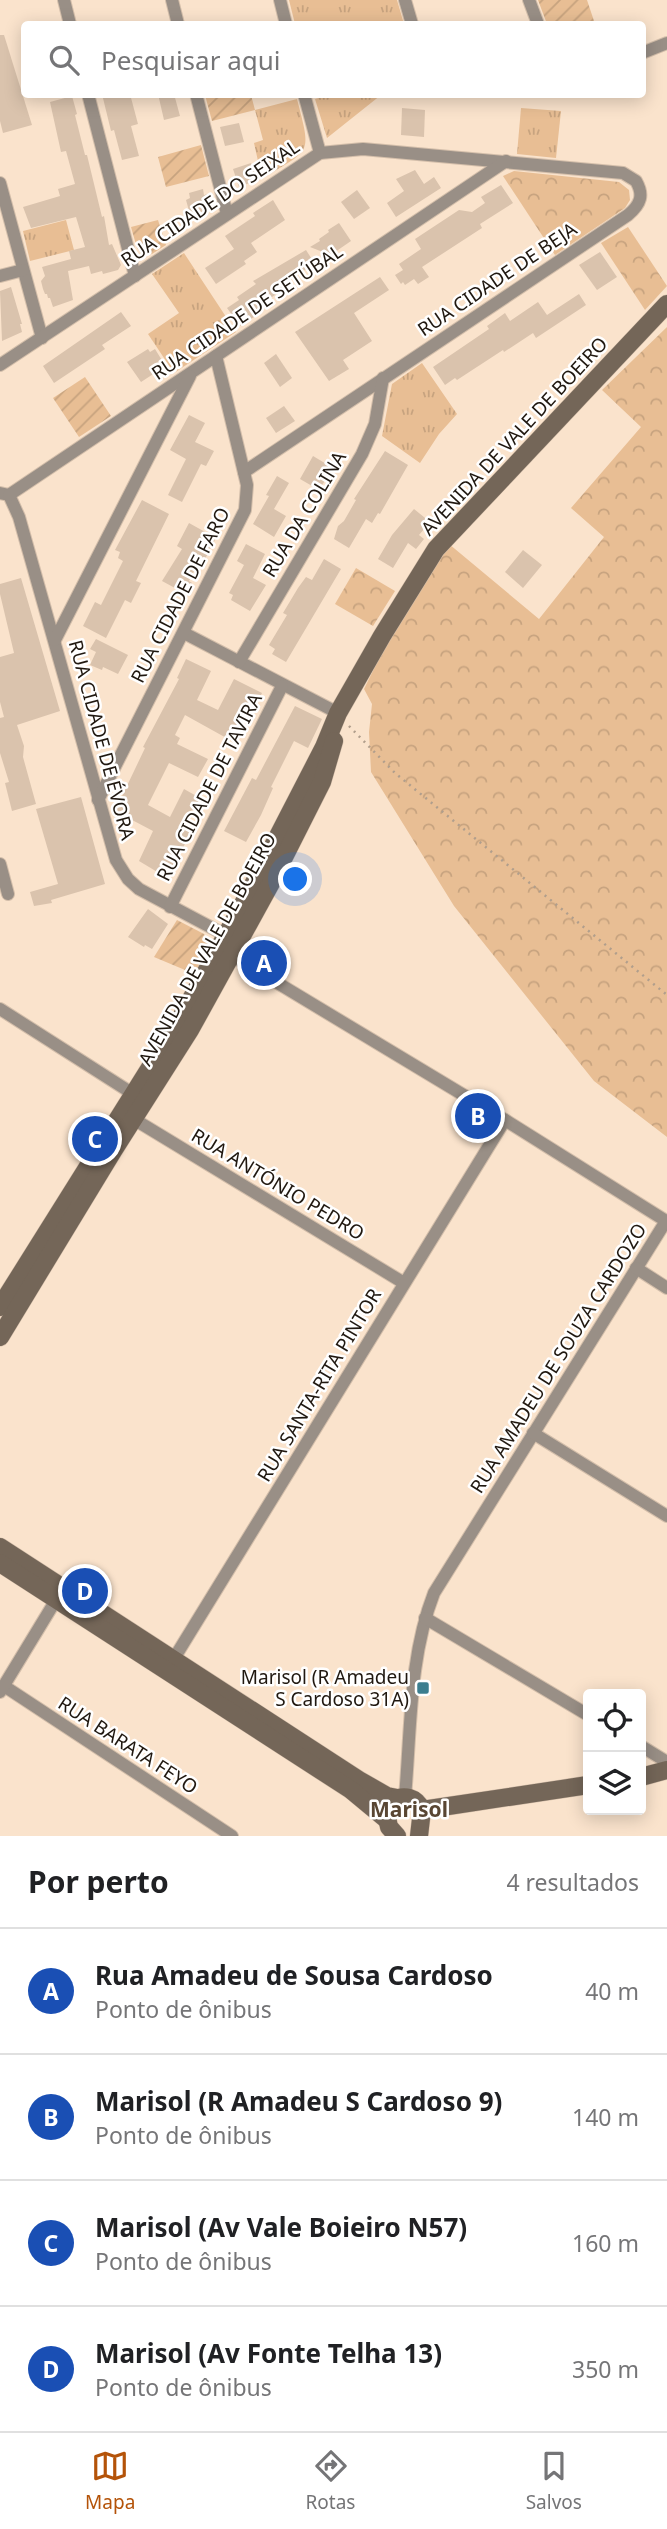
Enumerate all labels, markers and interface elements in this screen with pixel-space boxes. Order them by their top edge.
search box [21,21,646,98]
icon: search [45,41,83,79]
text: Pesquisar aqui [101,42,281,78]
street label: RUA CIDADE DO SEIXAL [116,133,305,273]
street label: RUA CIDADE DE BEJA [412,216,582,342]
street label: RUA CIDADE DE SETÚBAL [146,238,348,386]
street label: AVENIDA DE VALE DE BOEIRO [415,331,613,541]
street label: RUA DA COLINA [256,445,352,582]
street label: RUA CIDADE DE FARO [124,503,236,687]
street label: RUA CIDADE DE ÉVORA [63,637,141,844]
street label: RUA CIDADE DE TAVIRA [150,688,268,885]
street label: AVENIDA DE VALE DE BOEIRO [133,829,281,1069]
your location [278,862,312,896]
pin: A [241,937,287,989]
pin: B [455,1090,501,1142]
pin: C [72,1113,118,1165]
street label: RUA ANTÓNIO PEDRO [187,1122,369,1246]
street label: RUA AMADEU DE SOUZA CARDOZO [464,1218,652,1498]
street label: RUA SANTA-RITA PINTOR [251,1283,387,1486]
pin: D [62,1565,108,1617]
place label: Marisol (R Amadeu S Cardoso 31A) [241,1664,409,1712]
marker: Marisol (R Amadeu S Cardoso 31A) [415,1680,431,1696]
map controls [583,1689,646,1815]
button: locate [583,1689,646,1752]
street label: RUA BARATA FEYO [53,1690,203,1800]
button: layers [583,1752,646,1815]
district label: Marisol [370,1795,448,1823]
text: Por perto [28,1861,169,1902]
text: 4 resultados [506,1866,639,1898]
text: Rua Amadeu de Sousa Cardoso [95,1957,493,1993]
text: A [43,1975,59,2007]
text: 40 m [585,1975,639,2007]
text: Ponto de ônibus [95,1993,272,2025]
text: Marisol (R Amadeu S Cardoso 9) [95,2083,502,2119]
text: B [43,2101,59,2133]
text: 140 m [572,2101,639,2133]
text: Ponto de ônibus [95,2119,272,2151]
text: Marisol (Av Vale Boieiro N57) [95,2209,467,2245]
text: C [44,2227,58,2259]
text: 160 m [572,2227,639,2259]
text: Ponto de ônibus [95,2245,272,2277]
text: Marisol (Av Fonte Telha 13) [95,2335,442,2371]
text: D [43,2353,59,2385]
text: 350 m [572,2353,639,2385]
text: Ponto de ônibus [95,2371,272,2403]
tab: Mapa [85,2447,135,2515]
tab: Rotas [306,2447,355,2515]
tab: Salvos [526,2447,582,2515]

